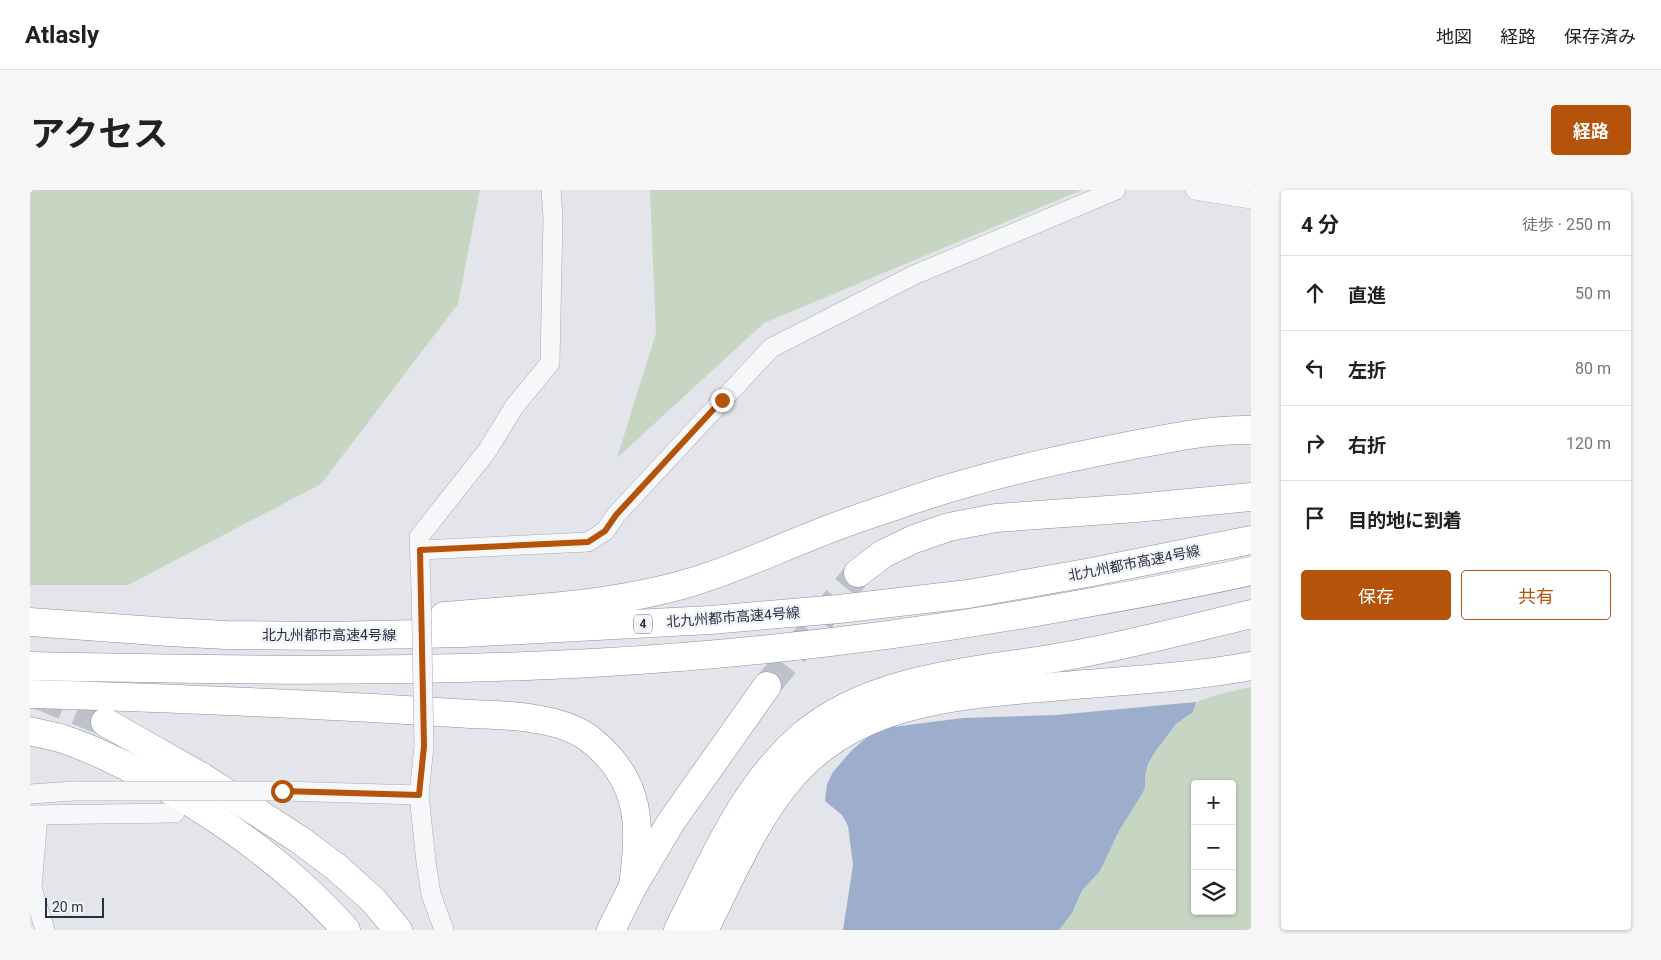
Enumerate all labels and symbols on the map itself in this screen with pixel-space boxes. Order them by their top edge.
route end [711,389,734,412]
street label: 北九州都市高速4号線 [1067,542,1201,584]
street label: 北九州都市高速4号線 [666,604,800,630]
road number: 4 [634,614,652,634]
street label: 北九州都市高速4号線 [262,627,396,643]
route start [271,780,294,803]
scale bar [45,895,104,918]

